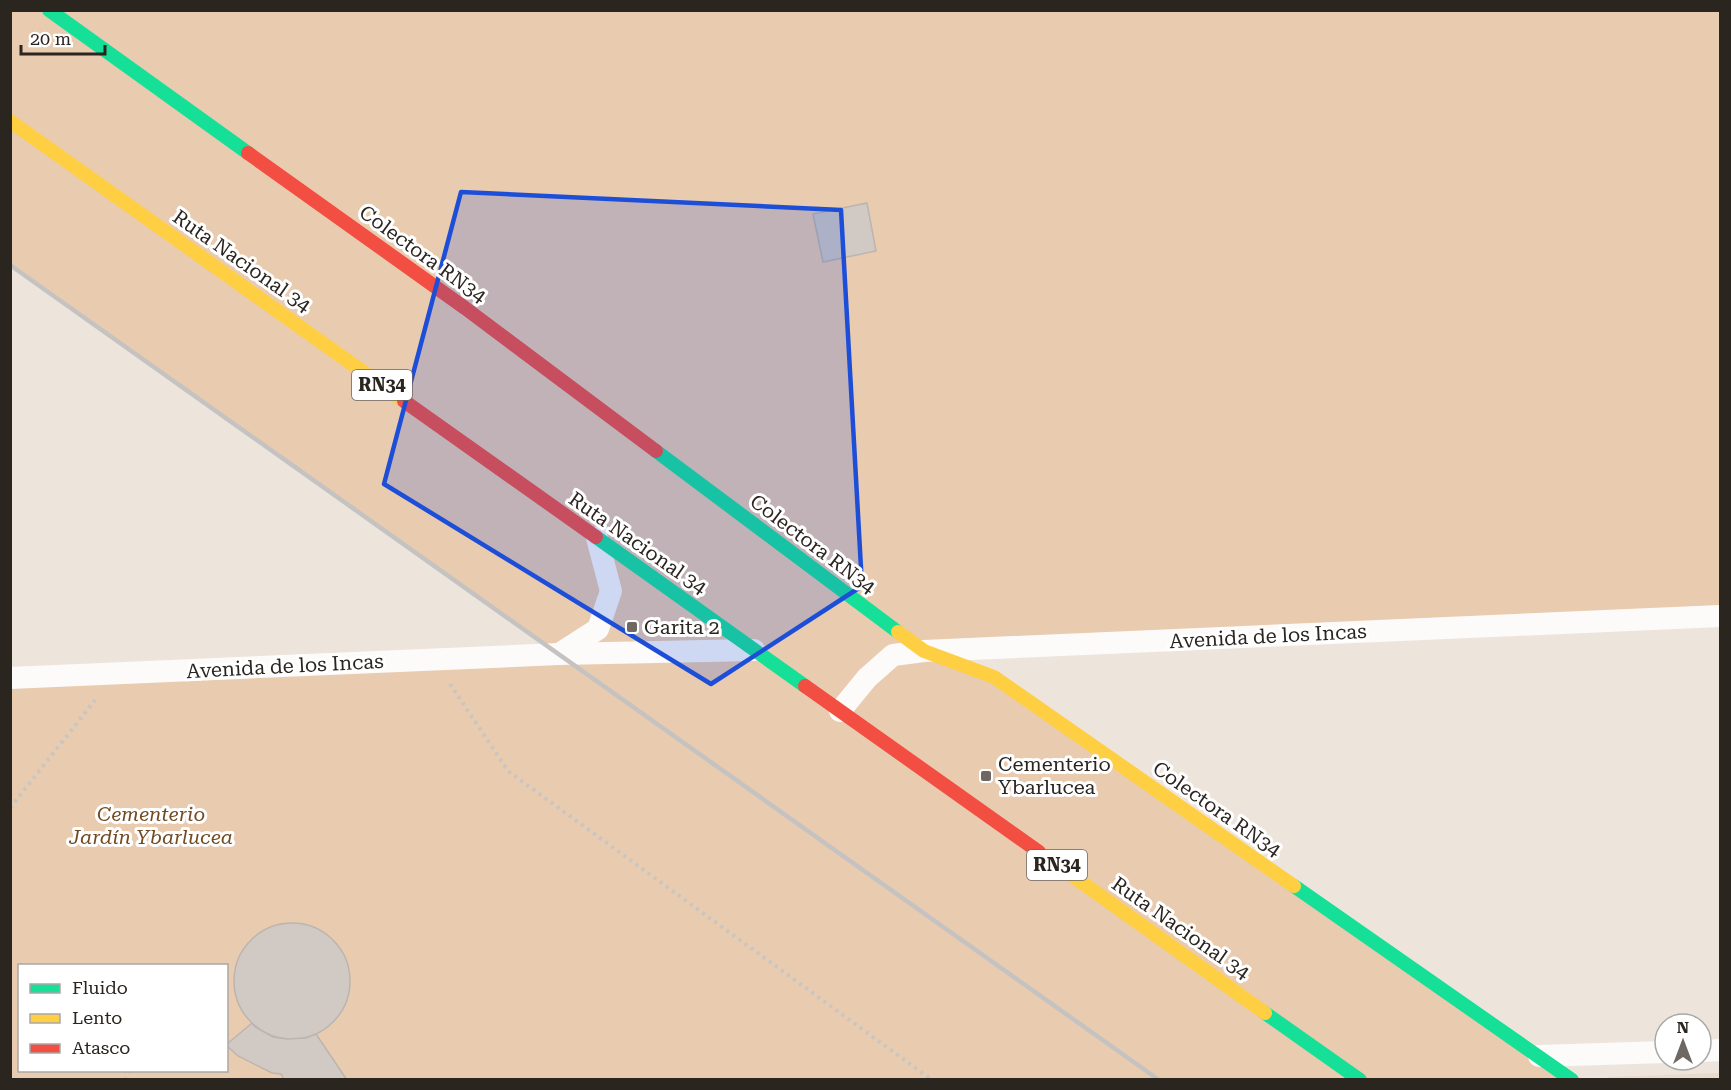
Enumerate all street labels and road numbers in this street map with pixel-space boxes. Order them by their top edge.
street label: Colectora RN34 [355,200,492,309]
street label: Ruta Nacional 34 [168,204,316,318]
road number: RN34 [352,370,412,400]
street label: Ruta Nacional 34 [564,486,712,600]
street label: Colectora RN34 [746,489,881,599]
street label: Avenida de los Incas [1169,619,1367,653]
street label: Avenida de los Incas [186,649,384,683]
street label: Colectora RN34 [1148,756,1286,863]
road number: RN34 [1027,850,1087,880]
street label: Ruta Nacional 34 [1107,871,1255,985]

